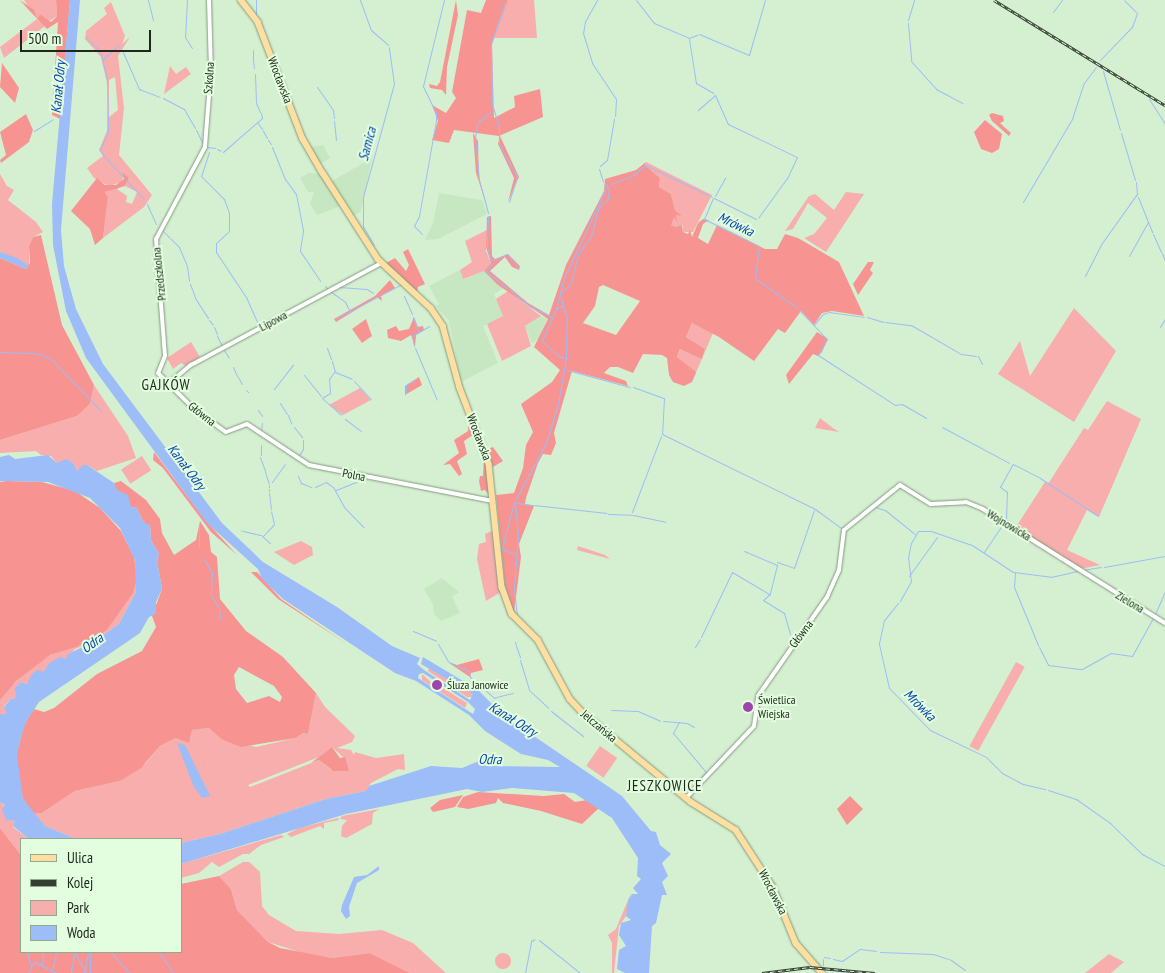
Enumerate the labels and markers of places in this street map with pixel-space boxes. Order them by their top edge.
place label: Śluza Janowice [447,678,509,692]
marker: Śluza Janowice [431,679,443,691]
place label: Świetlica Wiejska [758,693,796,721]
marker: Świetlica Wiejska [742,701,754,713]

